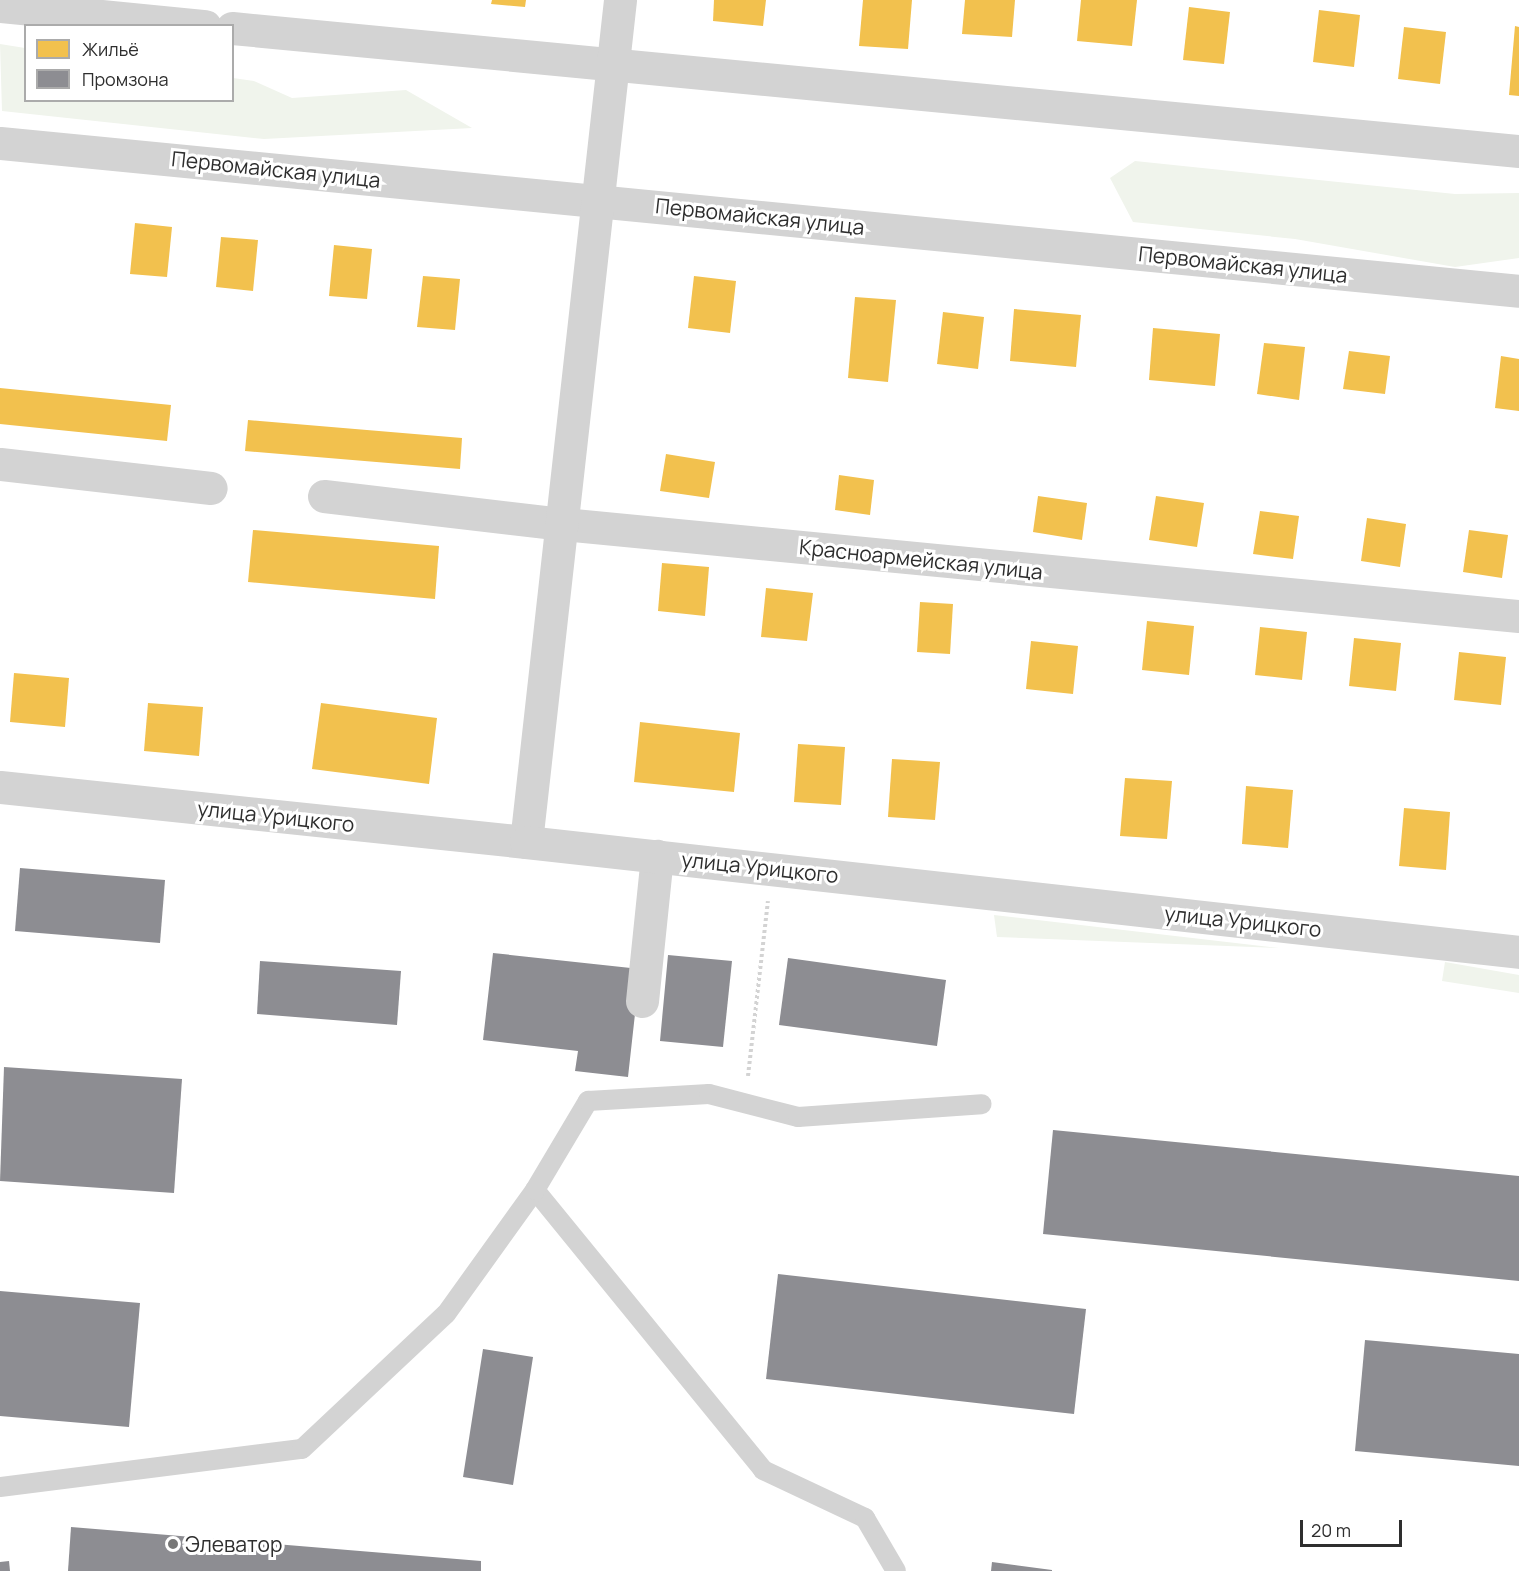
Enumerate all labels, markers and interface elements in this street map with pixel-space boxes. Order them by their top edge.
legend [24,24,234,102]
text: Жильё [82,37,139,61]
text: Промзона [82,67,169,91]
street label: Первомайская улица [170,146,382,192]
street label: Первомайская улица [654,193,866,239]
street label: Первомайская улица [1137,241,1349,287]
street label: Красноармейская улица [798,534,1044,584]
street label: улица Урицкого [196,795,356,837]
street label: улица Урицкого [680,846,840,888]
street label: улица Урицкого [1163,900,1323,942]
scale bar [1303,1508,1405,1546]
text: 20 m [1311,1518,1351,1542]
place label: Элеватор [185,1531,282,1557]
marker: Элеватор [166,1537,180,1551]

